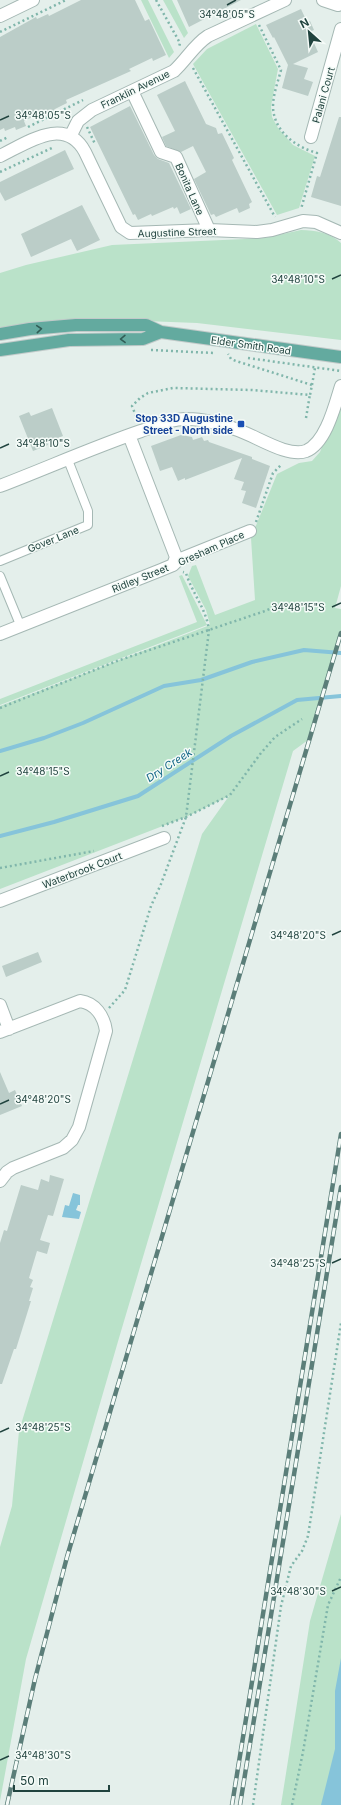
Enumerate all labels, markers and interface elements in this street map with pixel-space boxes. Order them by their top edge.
text: 34°48'05"S [199,8,255,20]
north arrow [289,12,329,52]
text: N [298,15,311,31]
street label: Palani Court [309,65,337,124]
street label: Franklin Avenue [99,67,172,111]
text: 34°48'05"S [15,109,71,121]
street label: Bonita Lane [173,161,207,217]
street label: Augustine Street [138,225,217,239]
text: 34°48'10"S [271,273,325,285]
one-way arrow [36,324,42,333]
street label: Elder Smith Road [210,333,292,357]
one-way arrow [120,335,126,343]
place label: Stop 33D Augustine Street - North side [135,412,233,436]
marker: Stop 33D Augustine Street - North side [236,419,246,429]
text: 34°48'10"S [16,437,70,449]
street label: Gover Lane [26,523,80,555]
street label: Gresham Place [176,528,246,568]
street label: Ridley Street [110,561,171,595]
text: 34°48'15"S [271,601,325,613]
water label: Dry Creek [143,744,196,785]
text: 34°48'15"S [16,765,70,777]
street label: Waterbrook Court [40,849,124,891]
text: 34°48'20"S [270,929,326,941]
text: 34°48'20"S [15,1093,71,1105]
text: 34°48'25"S [270,1257,326,1269]
text: 34°48'25"S [15,1421,71,1433]
text: 34°48'30"S [270,1585,326,1597]
text: 34°48'30"S [15,1749,71,1761]
scale bar [14,1767,109,1793]
text: 50 m [20,1773,49,1788]

